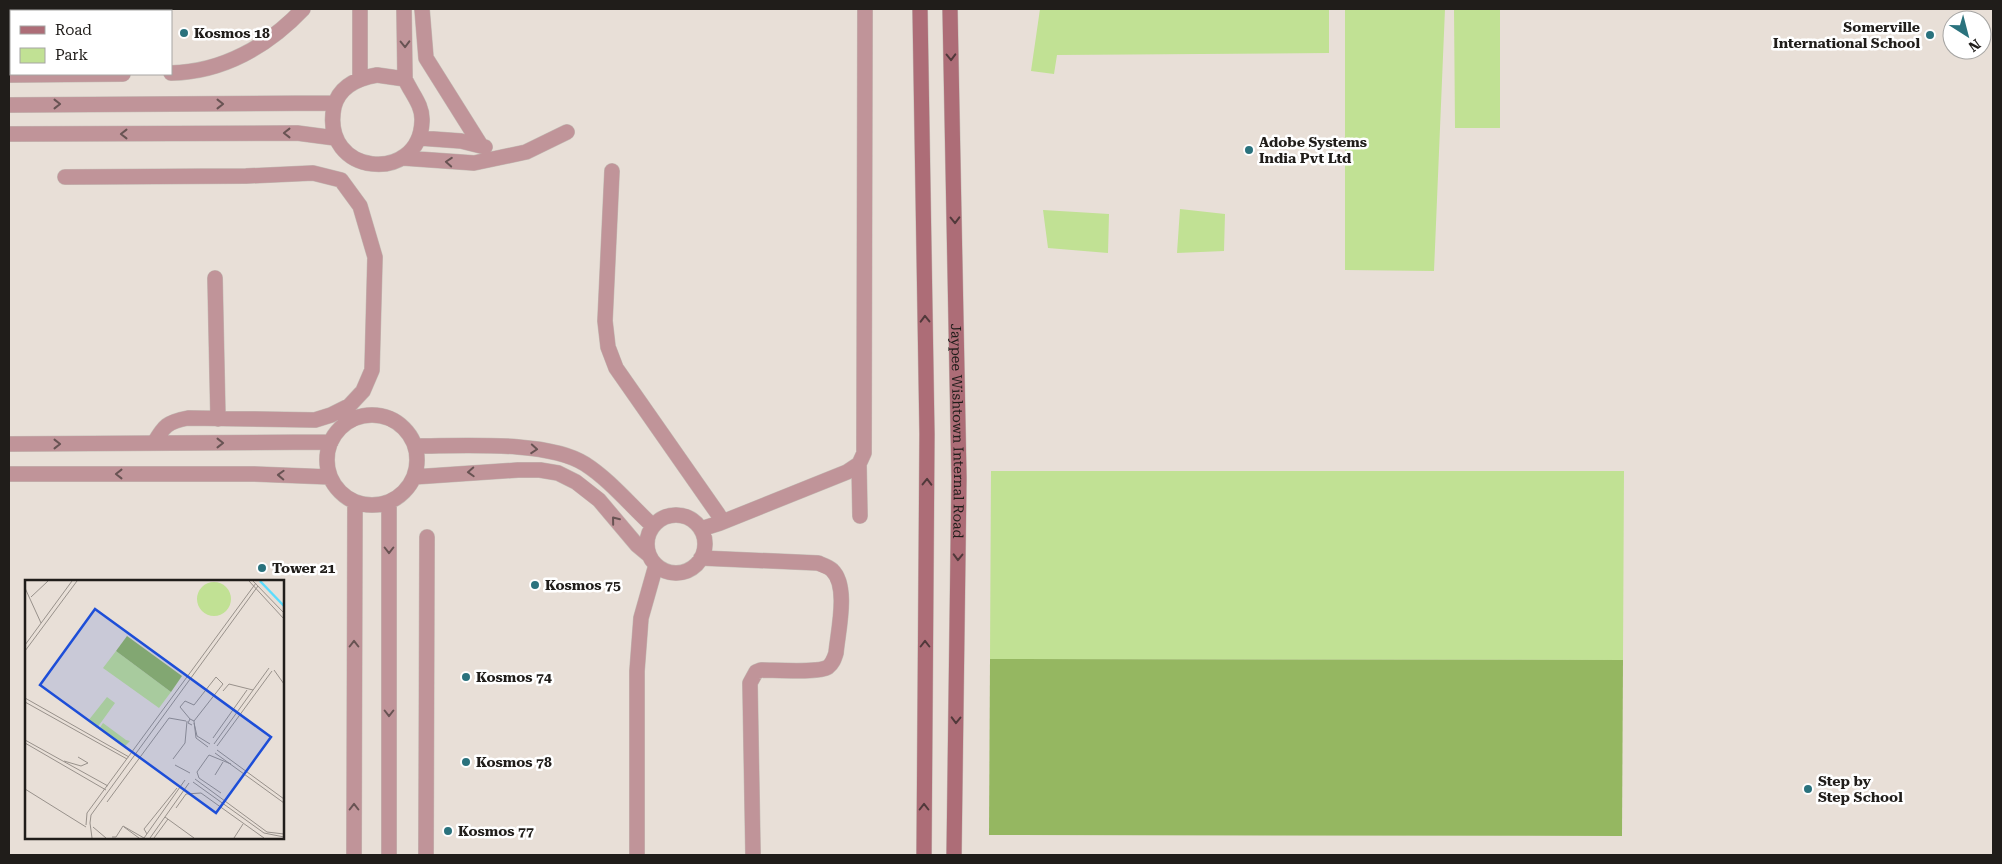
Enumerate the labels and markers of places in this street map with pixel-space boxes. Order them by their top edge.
place label: Somerville International School [1773,19,1920,51]
place label: Kosmos 18 [194,25,270,41]
marker: Kosmos 18 [178,27,190,39]
marker: Somerville International School [1924,29,1936,41]
place label: Adobe Systems India Pvt Ltd [1259,134,1367,166]
marker: Adobe Systems India Pvt Ltd [1243,144,1255,156]
place label: Tower 21 [272,560,336,576]
marker: Tower 21 [256,562,268,574]
place label: Kosmos 75 [545,577,621,593]
marker: Kosmos 75 [529,579,541,591]
place label: Kosmos 74 [476,669,552,685]
marker: Kosmos 74 [460,671,472,683]
place label: Kosmos 78 [476,754,552,770]
marker: Kosmos 78 [460,756,472,768]
place label: Step by Step School [1818,773,1903,805]
marker: Step by Step School [1802,783,1814,795]
place label: Kosmos 77 [458,823,534,839]
marker: Kosmos 77 [442,825,454,837]

